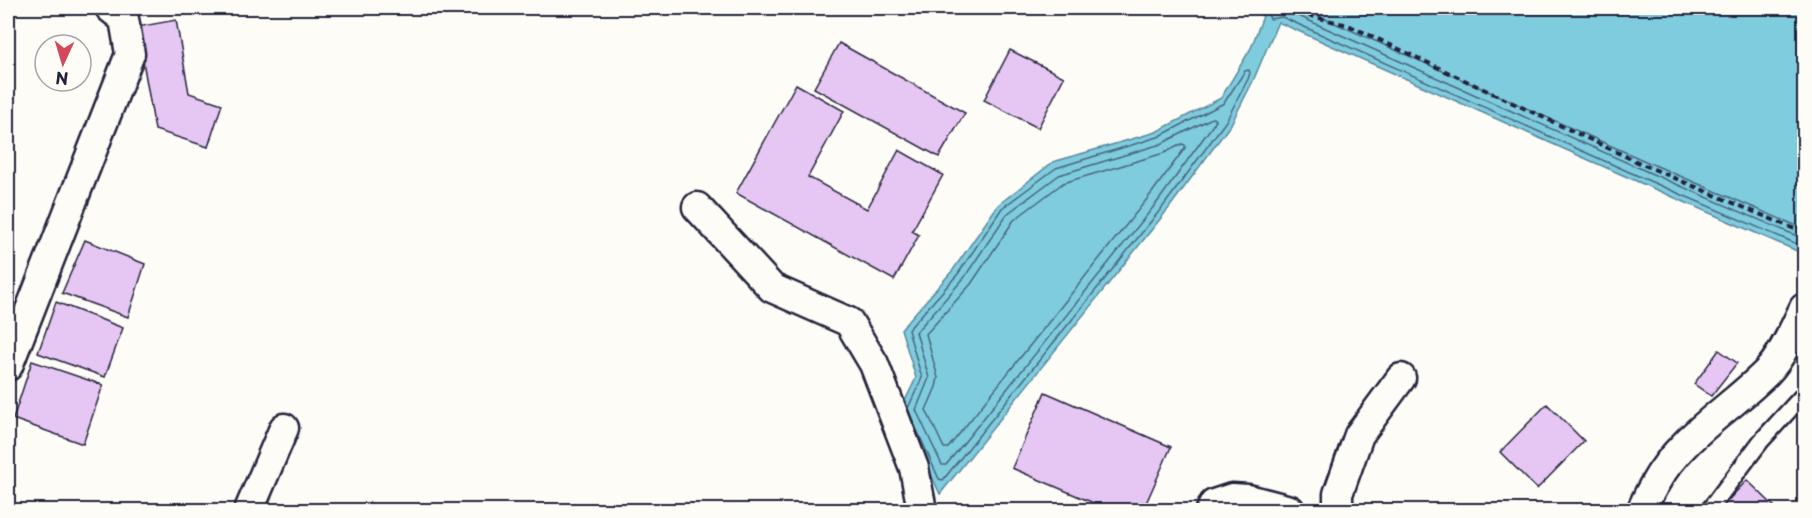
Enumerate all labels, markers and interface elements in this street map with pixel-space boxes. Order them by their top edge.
north arrow [33,33,93,93]
text: N [55,67,69,91]

